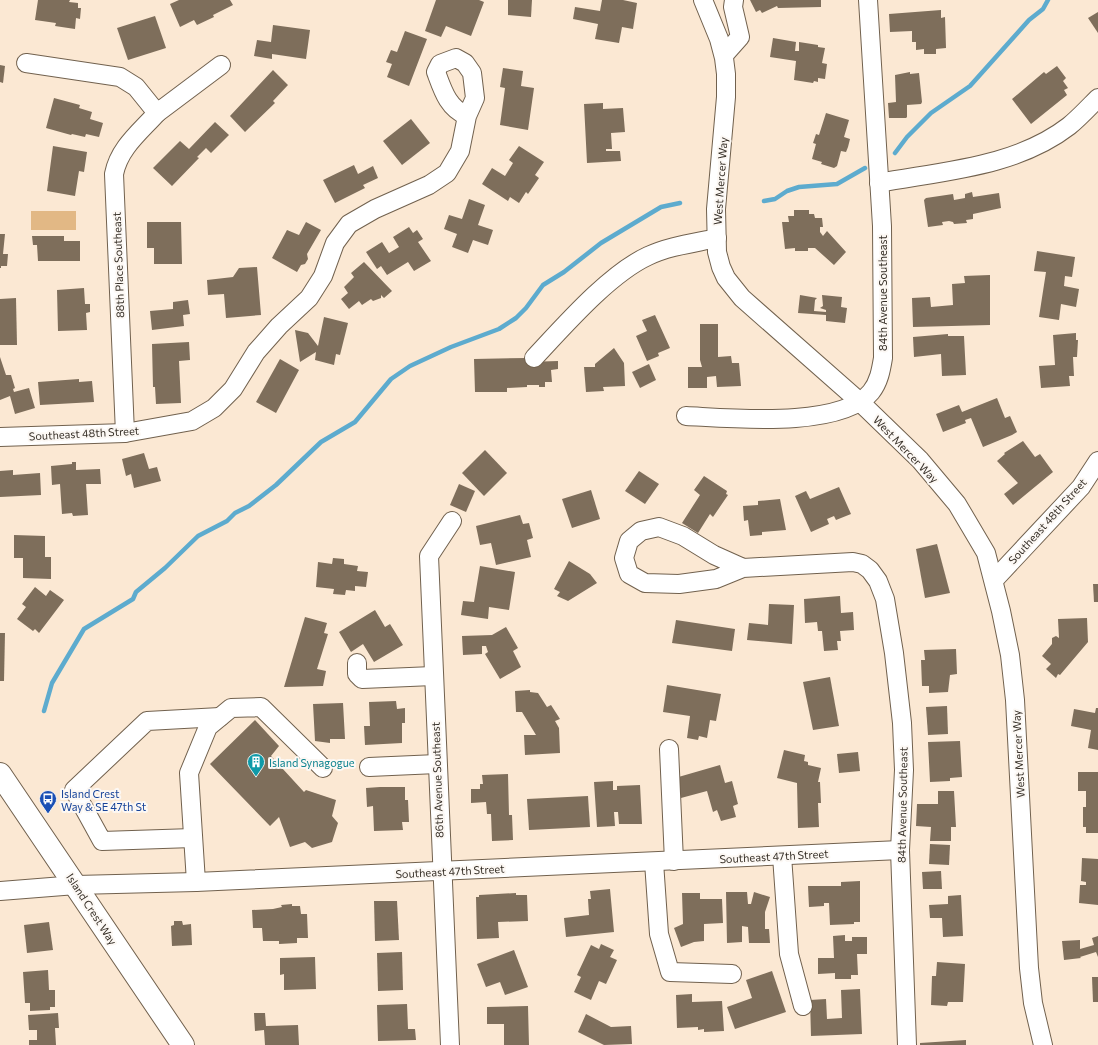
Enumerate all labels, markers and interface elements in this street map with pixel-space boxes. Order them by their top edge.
street label: West Mercer Way [710,136,730,225]
street label: 88th Place Southeast [110,211,126,318]
street label: 84th Avenue Southeast [876,235,889,351]
street label: West Mercer Way [871,413,941,485]
street label: Southeast 48th Street [29,424,140,442]
street label: Southeast 48th Street [1005,475,1089,566]
street label: West Mercer Way [1009,709,1027,798]
street label: 86th Avenue Southeast [428,721,446,838]
street label: 84th Avenue Southeast [894,746,910,863]
building icon: Island Synagogue [246,752,266,777]
place label: Island Synagogue [269,756,355,769]
place label: Island Crest Way & SE 47th St [61,787,147,813]
bus stop icon: Island Crest Way & SE 47th St [38,789,58,814]
street label: Southeast 47th Street [719,847,829,865]
street label: Southeast 47th Street [395,862,505,880]
street label: Island Crest Way [64,871,120,947]

